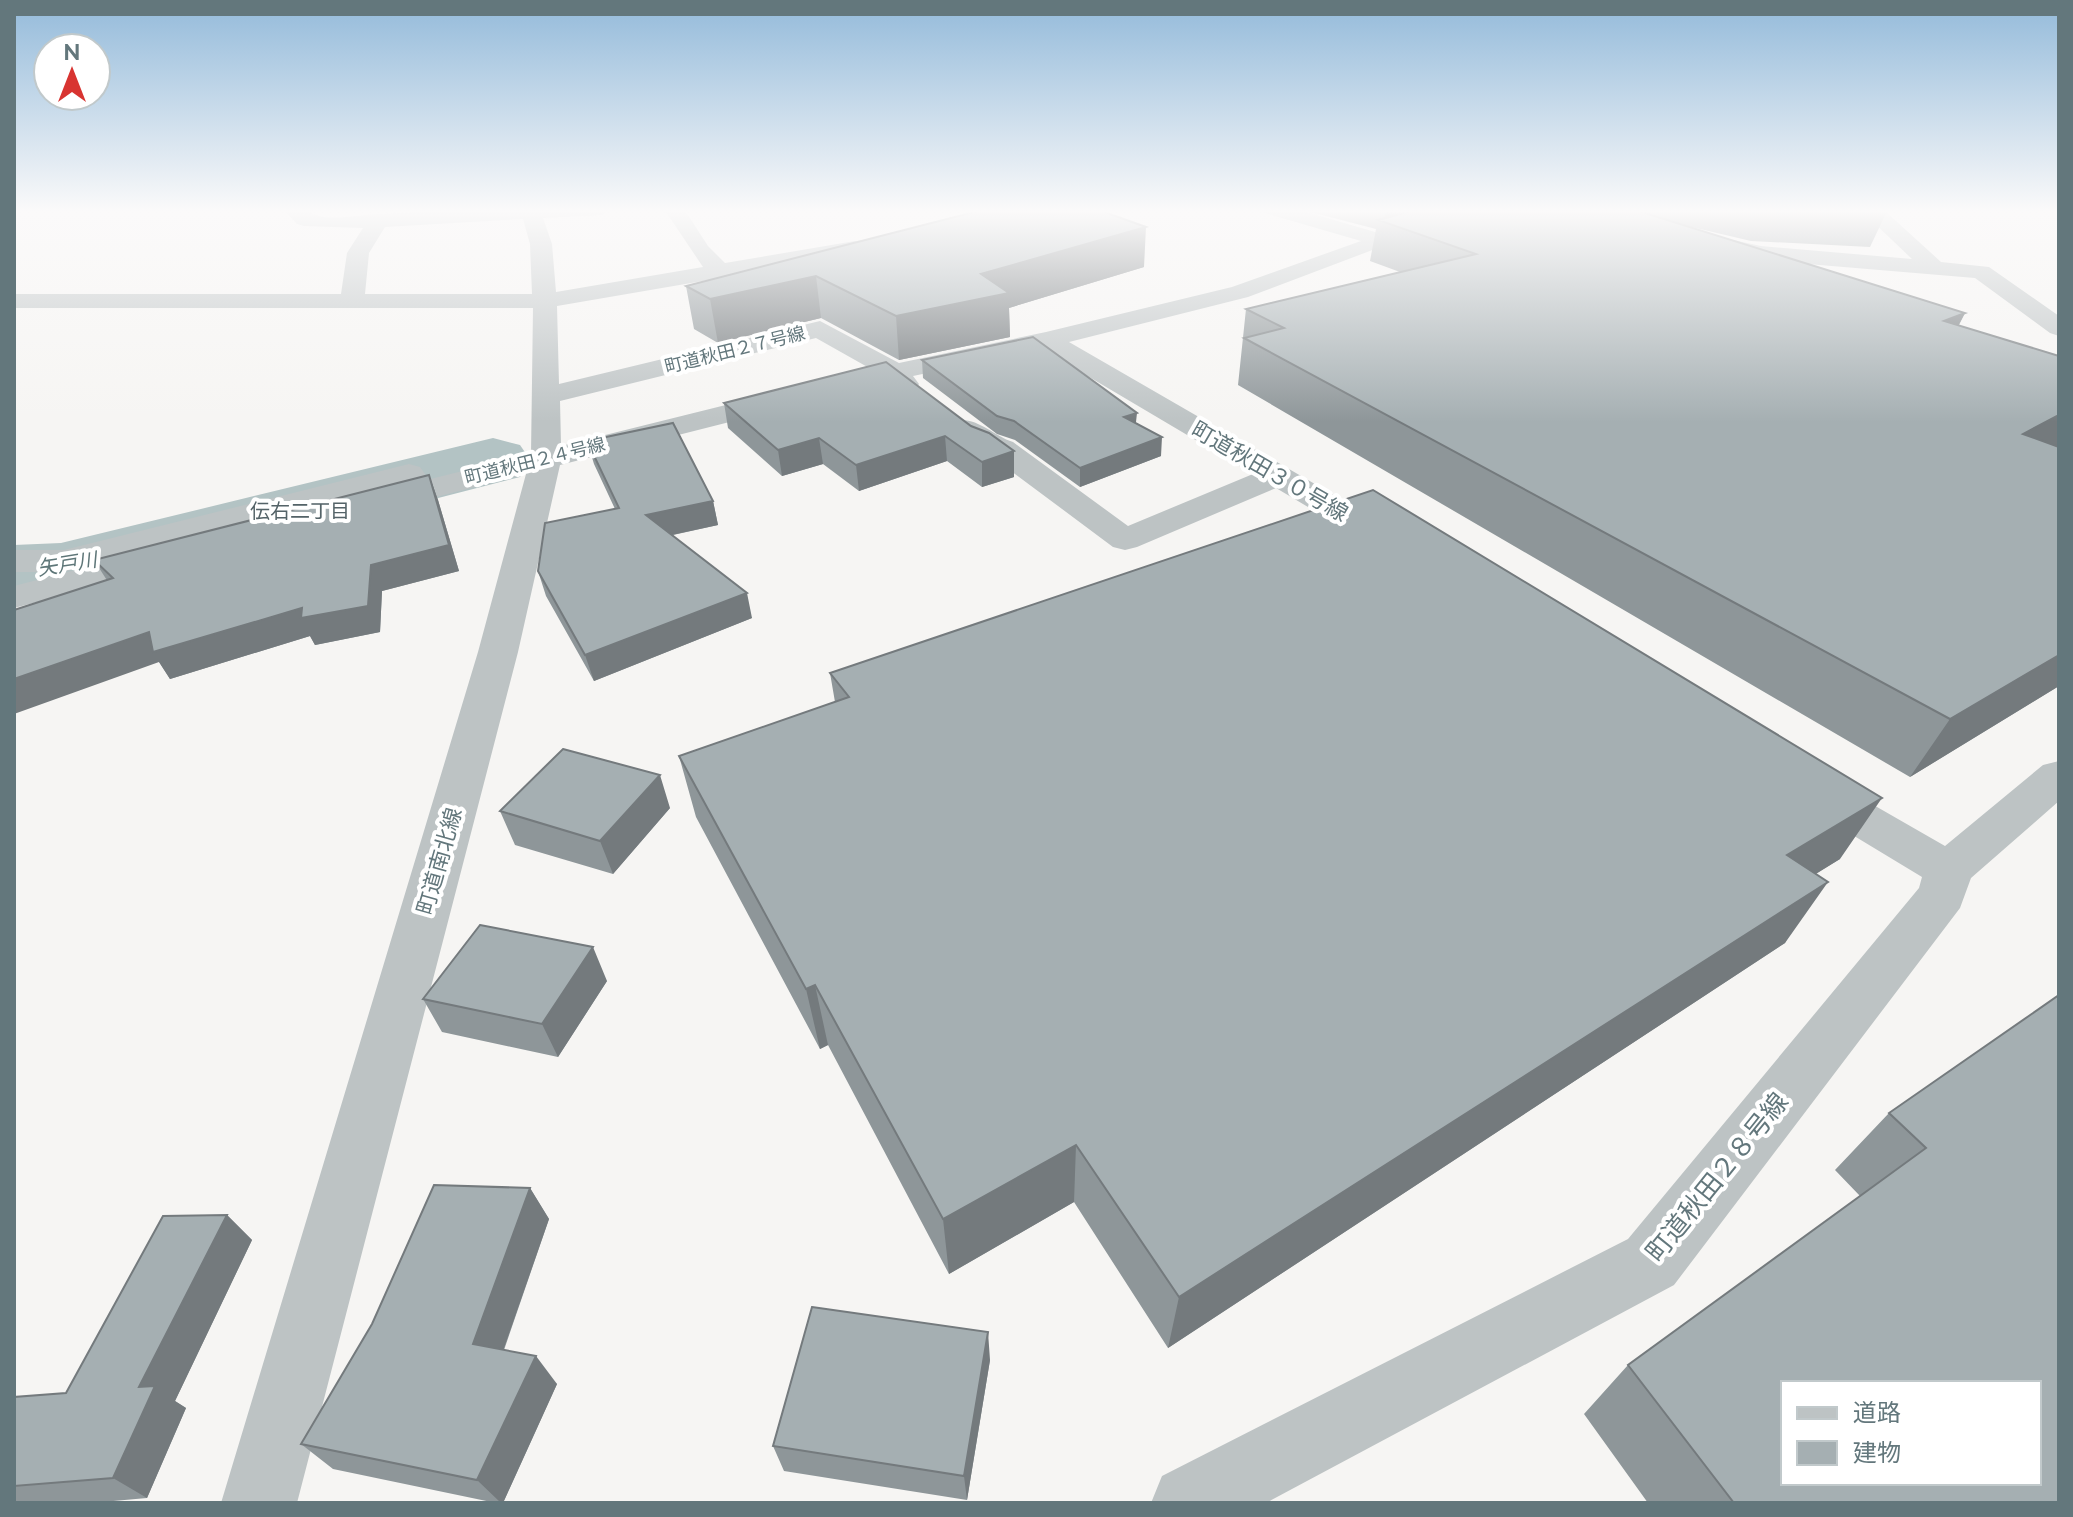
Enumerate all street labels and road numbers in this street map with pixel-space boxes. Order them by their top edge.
street label: 町道秋田２７号線 [662,322,807,377]
street label: 町道秋田３０号線 [1187,416,1353,526]
street label: 町道秋田２４号線 [462,433,607,488]
street label: 町道南北線 [411,805,467,917]
street label: 町道秋田２８号線 [1640,1087,1794,1267]

